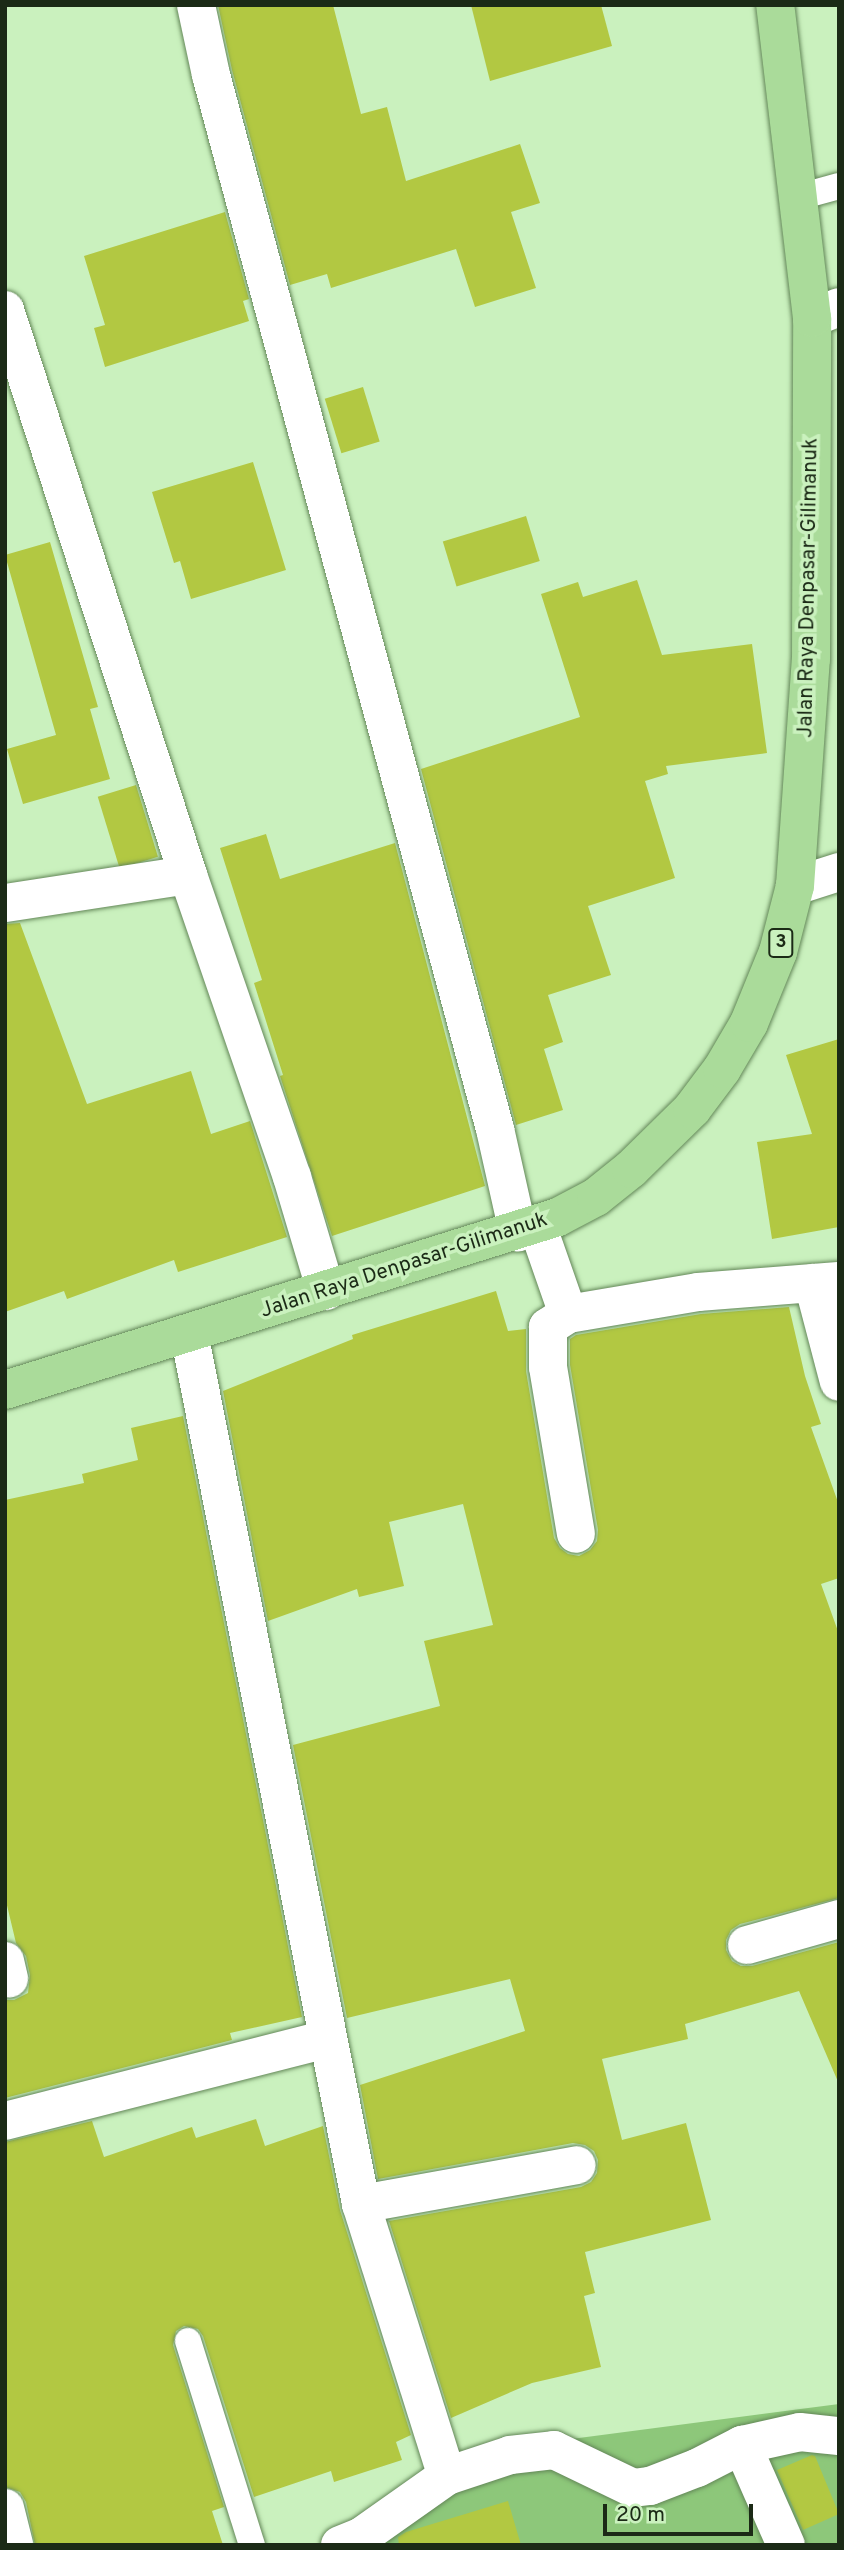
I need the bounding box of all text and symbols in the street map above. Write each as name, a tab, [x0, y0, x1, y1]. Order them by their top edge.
street label: Jalan Raya Denpasar-Gilimanuk	[794, 438, 824, 738]
road number: 3	[767, 928, 795, 959]
street label: Jalan Raya Denpasar-Gilimanuk	[257, 1208, 551, 1324]
scale bar	[606, 2490, 756, 2534]
text: 20 m	[616, 2502, 665, 2529]

